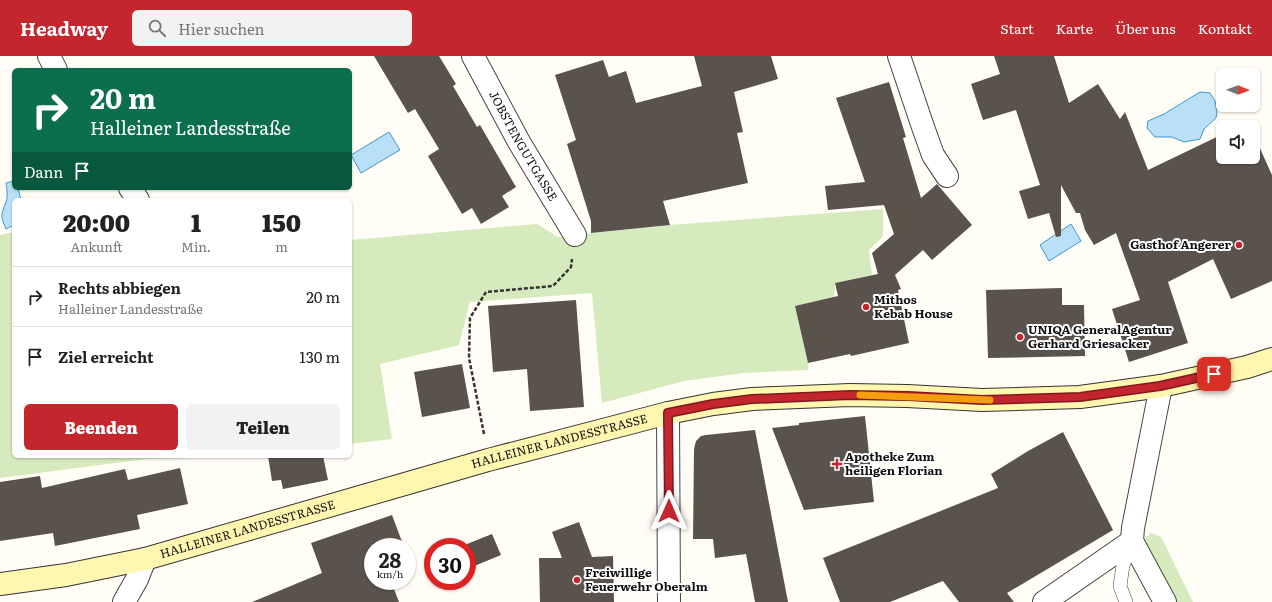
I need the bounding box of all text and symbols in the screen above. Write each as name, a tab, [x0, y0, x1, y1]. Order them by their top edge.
search box	[132, 10, 412, 46]
text: Headway	[20, 14, 108, 42]
icon: search	[146, 17, 168, 39]
text: Hier suchen	[178, 17, 265, 40]
text: Start	[1000, 18, 1034, 38]
text: Karte	[1056, 18, 1093, 38]
text: Über uns	[1115, 18, 1176, 38]
text: Kontakt	[1198, 18, 1252, 38]
north arrow	[1216, 68, 1260, 112]
map controls	[1216, 68, 1260, 164]
text: 20 m	[90, 76, 156, 118]
icon: right	[24, 84, 76, 136]
street label: JOBSTENGUTGASSE	[485, 87, 563, 204]
text: Halleiner Landesstraße	[90, 114, 291, 141]
button: sound	[1216, 120, 1260, 164]
text: Dann	[24, 160, 63, 183]
icon: arrive	[71, 160, 93, 182]
text: 20:00	[63, 204, 130, 239]
text: 1	[191, 204, 201, 239]
text: 150	[262, 204, 301, 239]
place label: Gasthof Angerer	[1130, 235, 1231, 253]
text: Ankunft	[70, 237, 123, 256]
text: Min.	[181, 237, 211, 256]
text: m	[275, 237, 288, 256]
marker: Gasthof Angerer	[1234, 240, 1244, 250]
text: Rechts abbiegen	[58, 276, 181, 299]
text: 20 m	[306, 285, 340, 308]
icon: right	[24, 286, 46, 308]
place label: Mithos Kebab House	[874, 290, 953, 322]
text: Halleiner Landesstraße	[58, 299, 203, 318]
marker: Mithos Kebab House	[861, 302, 871, 312]
place label: UNIQA GeneralAgentur Gerhard Griesacker	[1028, 320, 1172, 352]
marker: UNIQA GeneralAgentur Gerhard Griesacker	[1015, 332, 1025, 342]
text: Ziel erreicht	[58, 345, 153, 368]
text: 130 m	[300, 345, 340, 368]
icon: arrive	[24, 346, 46, 368]
pin	[1197, 357, 1231, 391]
icon: arrive	[1203, 363, 1225, 385]
button: Beenden	[24, 404, 178, 450]
button: Teilen	[186, 404, 340, 450]
street label: HALLEINER LANDESSTRASSE	[469, 409, 650, 472]
place label: Apotheke Zum heiligen Florian	[845, 447, 943, 479]
marker: Apotheke Zum heiligen Florian	[832, 459, 842, 469]
position arrow	[648, 490, 690, 532]
street label: HALLEINER LANDESSTRASSE	[158, 495, 337, 562]
speed limit sign: 30	[424, 538, 476, 590]
text: 28	[379, 544, 401, 574]
place label: Freiwillige Feuerwehr Oberalm	[585, 563, 708, 595]
text: km/h	[377, 566, 403, 581]
marker: Freiwillige Feuerwehr Oberalm	[572, 575, 582, 585]

